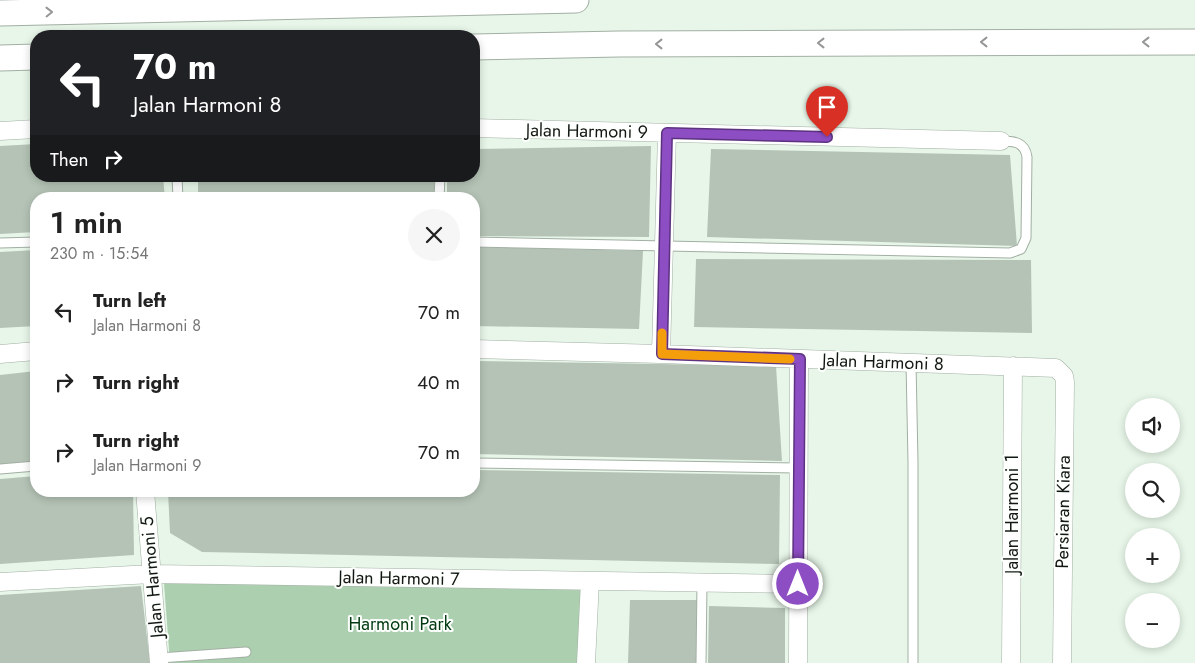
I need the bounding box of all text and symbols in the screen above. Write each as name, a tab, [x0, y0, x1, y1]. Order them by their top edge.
one-way arrow	[45, 7, 53, 17]
one-way arrow	[980, 37, 988, 47]
one-way arrow	[1142, 37, 1150, 47]
one-way arrow	[655, 38, 663, 49]
one-way arrow	[817, 38, 825, 48]
text: 70 m	[133, 42, 216, 92]
icon: left	[50, 50, 115, 115]
pin	[806, 86, 848, 137]
text: Jalan Harmoni 8	[133, 88, 282, 120]
icon: arrive	[813, 93, 841, 121]
street label: Jalan Harmoni 9	[524, 117, 648, 145]
icon: right	[99, 145, 127, 173]
text: Then	[50, 146, 89, 173]
text: 1 min	[50, 201, 123, 244]
button: close	[408, 209, 460, 261]
text: 230 m · 15:54	[50, 242, 149, 265]
text: Turn left	[93, 287, 166, 314]
icon: left	[50, 298, 78, 326]
text: 70 m	[418, 299, 460, 326]
text: Jalan Harmoni 8	[93, 314, 201, 337]
street label: Jalan Harmoni 8	[820, 347, 944, 377]
icon: right	[50, 368, 78, 396]
text: Turn right	[93, 369, 179, 396]
text: 40 m	[417, 369, 460, 396]
map controls	[1125, 398, 1180, 648]
button: sound	[1125, 398, 1180, 453]
text: Turn right	[93, 427, 179, 454]
icon: right	[50, 438, 78, 466]
text: 70 m	[418, 439, 460, 466]
text: Jalan Harmoni 9	[93, 454, 202, 477]
street label: Jalan Harmoni 1	[999, 454, 1025, 576]
street label: Persiaran Kiara	[1049, 455, 1077, 569]
button: search	[1125, 463, 1180, 518]
street label: Jalan Harmoni 5	[134, 515, 170, 641]
button: +	[1125, 528, 1180, 583]
position arrow	[771, 557, 823, 609]
street label: Jalan Harmoni 7	[336, 564, 460, 592]
button: −	[1125, 593, 1180, 648]
park label: Harmoni Park	[348, 611, 452, 637]

